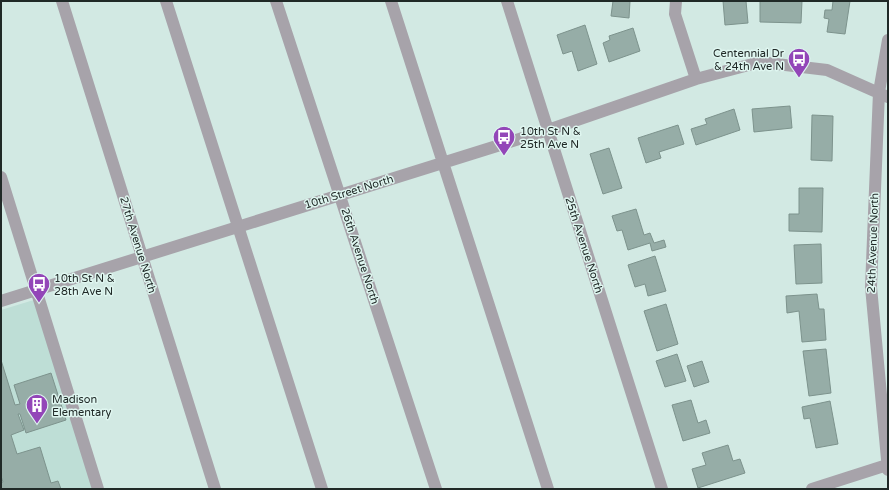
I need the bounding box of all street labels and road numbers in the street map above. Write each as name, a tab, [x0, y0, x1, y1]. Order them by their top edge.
street label: 10th Street North	[303, 172, 395, 212]
street label: 24th Avenue North	[865, 193, 881, 293]
street label: 27th Avenue North	[117, 195, 159, 295]
street label: 25th Avenue North	[562, 195, 606, 295]
street label: 26th Avenue North	[338, 206, 382, 306]

